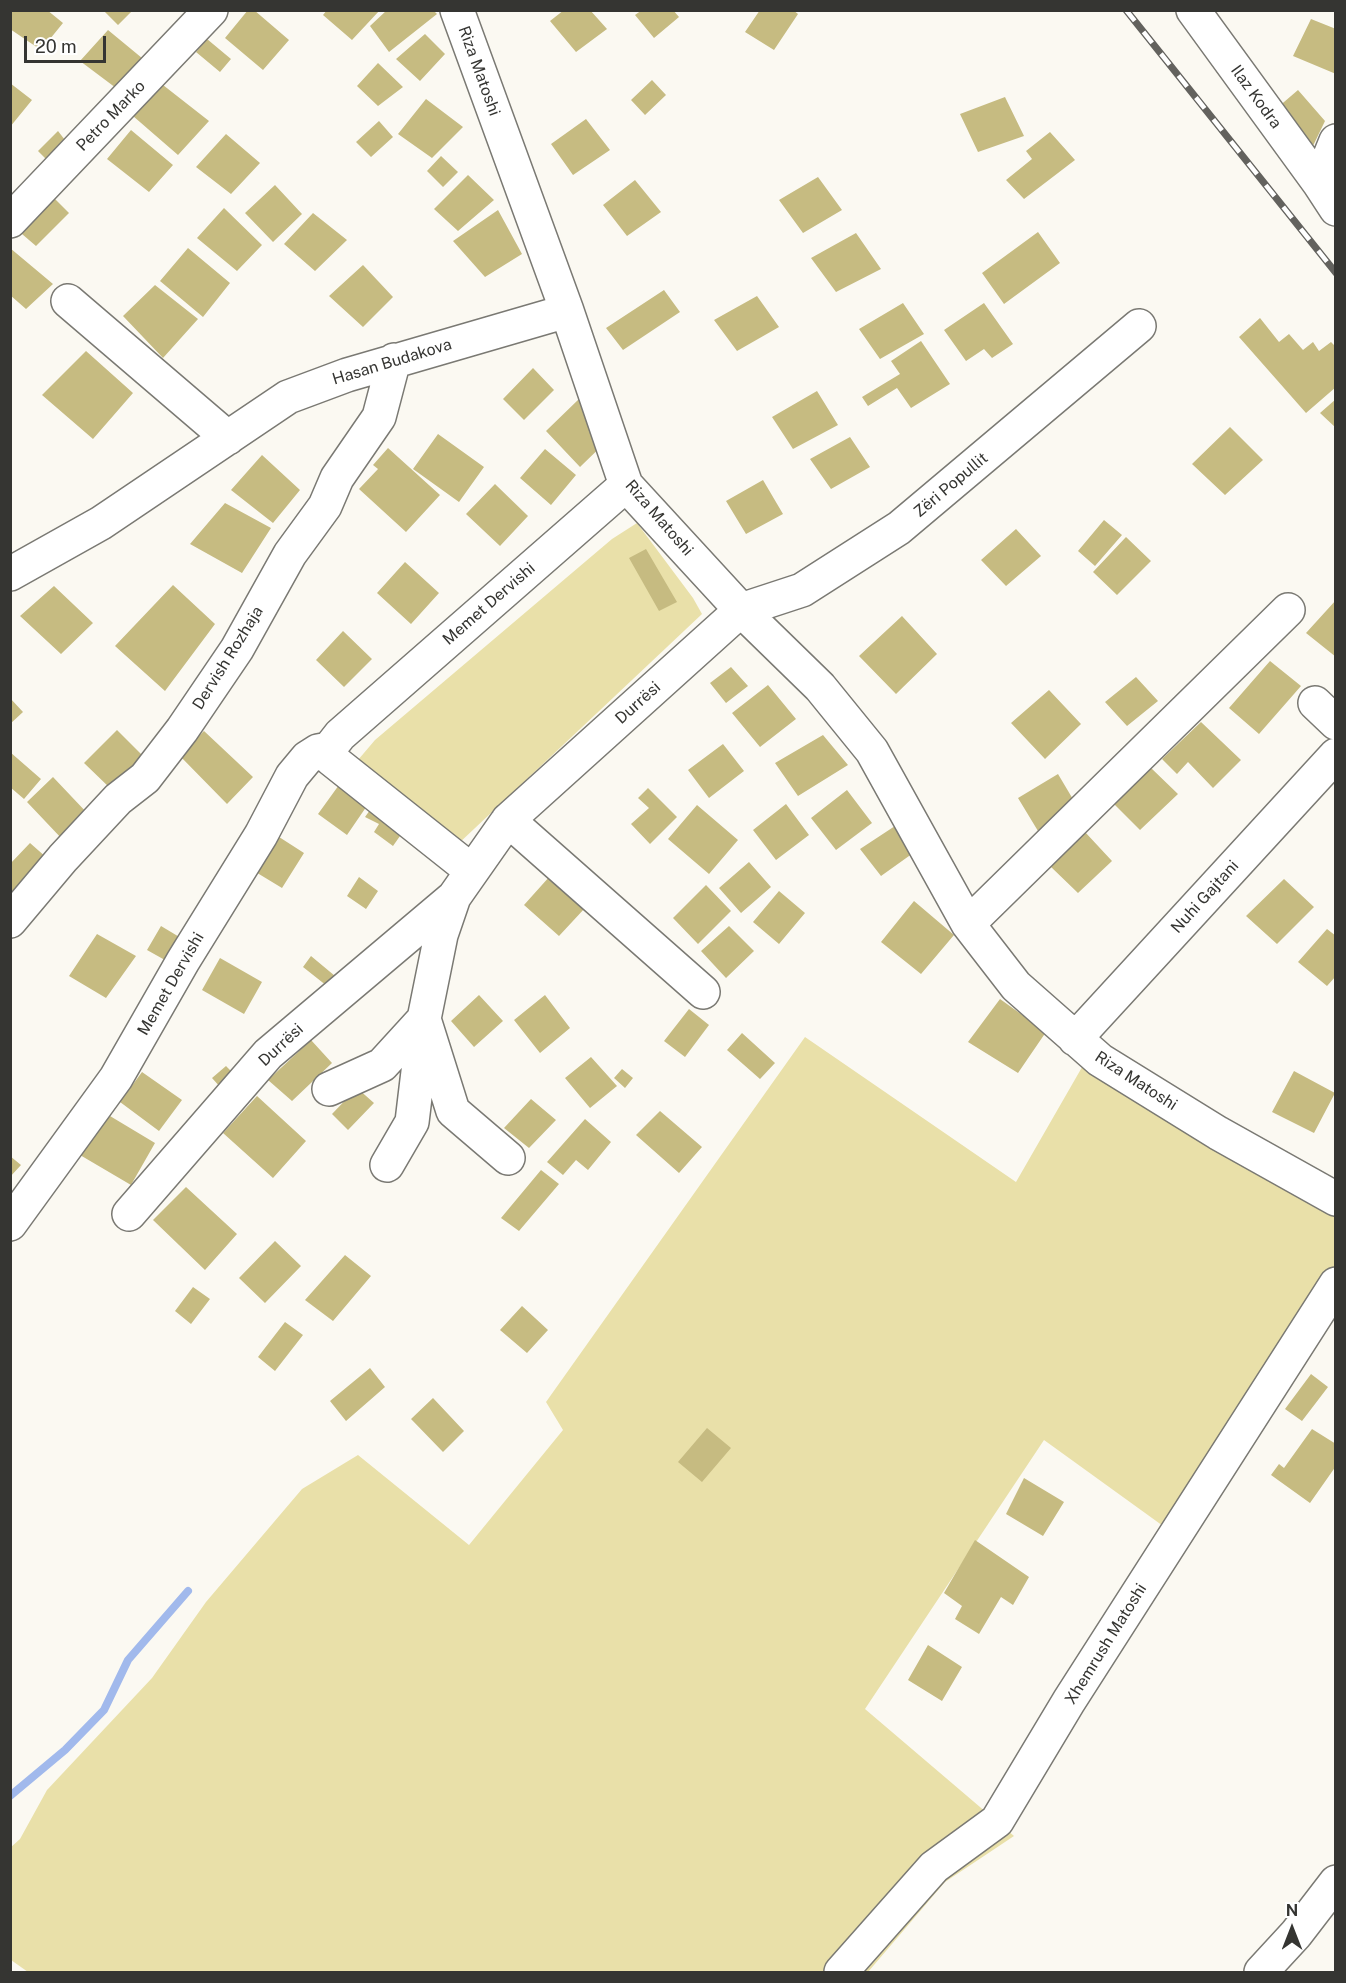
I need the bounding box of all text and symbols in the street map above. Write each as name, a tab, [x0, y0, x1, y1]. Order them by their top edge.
scale bar	[27, 24, 110, 62]
street label: Riza Matoshi	[454, 24, 504, 118]
text: 20 m	[35, 36, 77, 57]
street label: Ilaz Kodra	[1227, 62, 1285, 132]
street label: Petro Marko	[73, 77, 149, 155]
street label: Hasan Budakova	[330, 335, 454, 389]
street label: Zëri Popullit	[910, 449, 992, 521]
street label: Riza Matoshi	[621, 476, 697, 560]
street label: Memet Dervishi	[439, 559, 539, 649]
street label: Dervish Rozhaja	[189, 603, 267, 713]
street label: Durrësi	[612, 678, 664, 728]
street label: Nuhi Gajtani	[1167, 857, 1243, 937]
street label: Memet Dervishi	[134, 929, 208, 1039]
street label: Durrësi	[255, 1020, 307, 1070]
street label: Riza Matoshi	[1091, 1047, 1181, 1115]
street label: Xhemrush Matoshi	[1061, 1580, 1151, 1708]
north arrow	[1262, 1899, 1322, 1959]
text: N	[1286, 1901, 1298, 1920]

